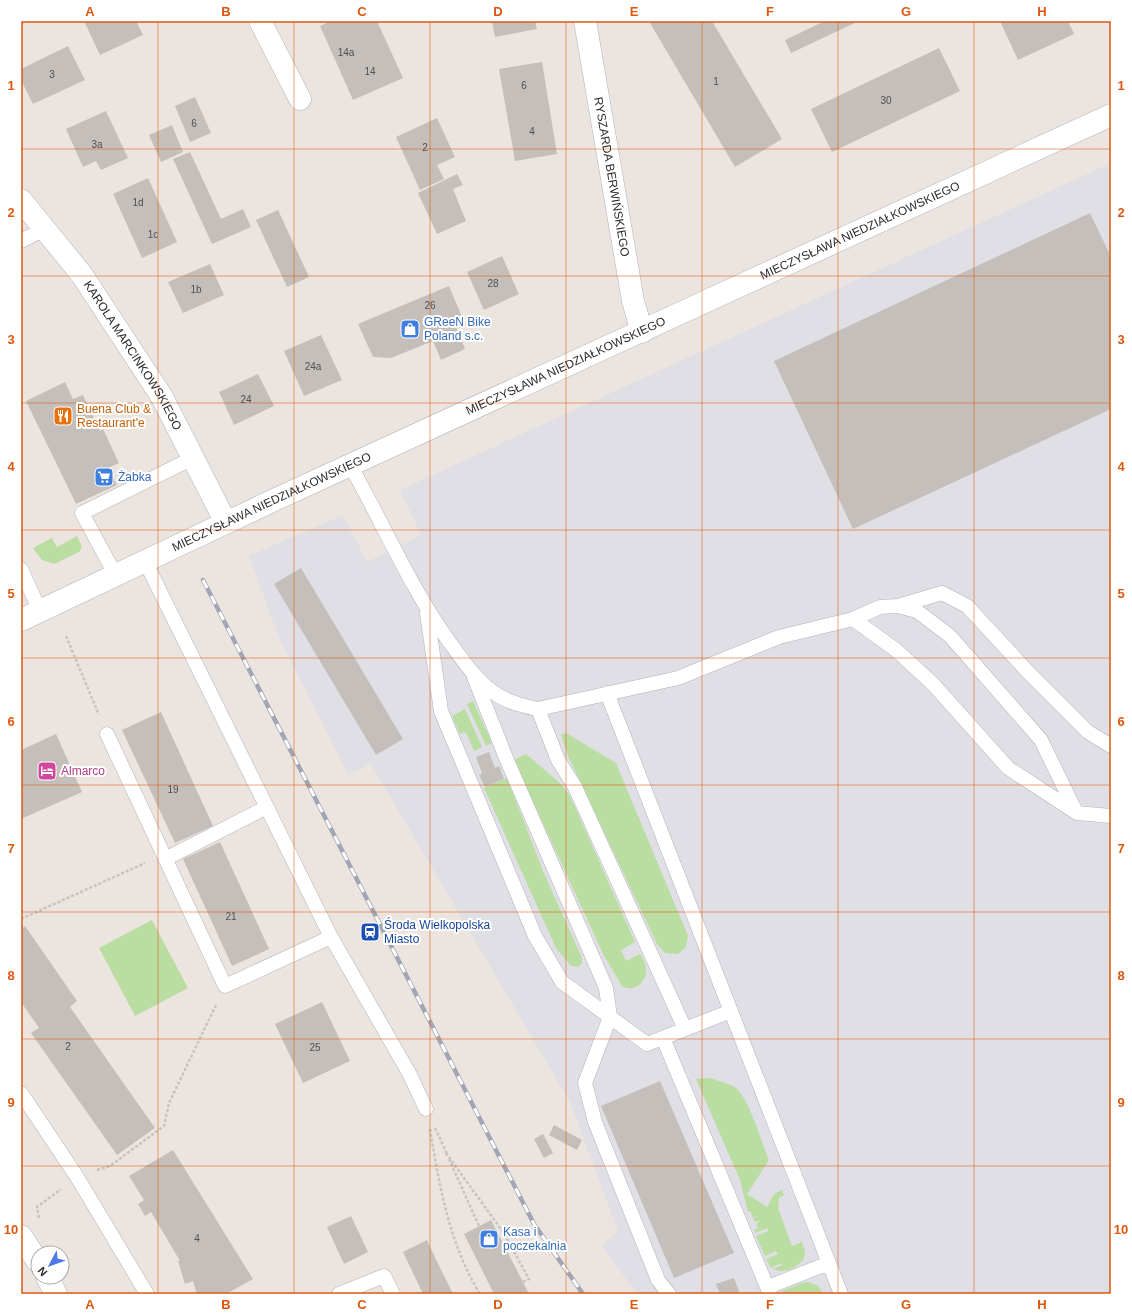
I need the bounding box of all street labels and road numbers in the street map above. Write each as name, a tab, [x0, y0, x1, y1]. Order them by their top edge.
street label: RYSZARDA BERWIŃSKIEGO	[591, 96, 632, 258]
street label: MIECZYSŁAWA NIEDZIAŁKOWSKIEGO	[758, 179, 962, 282]
street label: KAROLA MARCINKOWSKIEGO	[81, 278, 185, 432]
street label: MIECZYSŁAWA NIEDZIAŁKOWSKIEGO	[464, 314, 668, 418]
street label: MIECZYSŁAWA NIEDZIAŁKOWSKIEGO	[170, 449, 373, 554]

